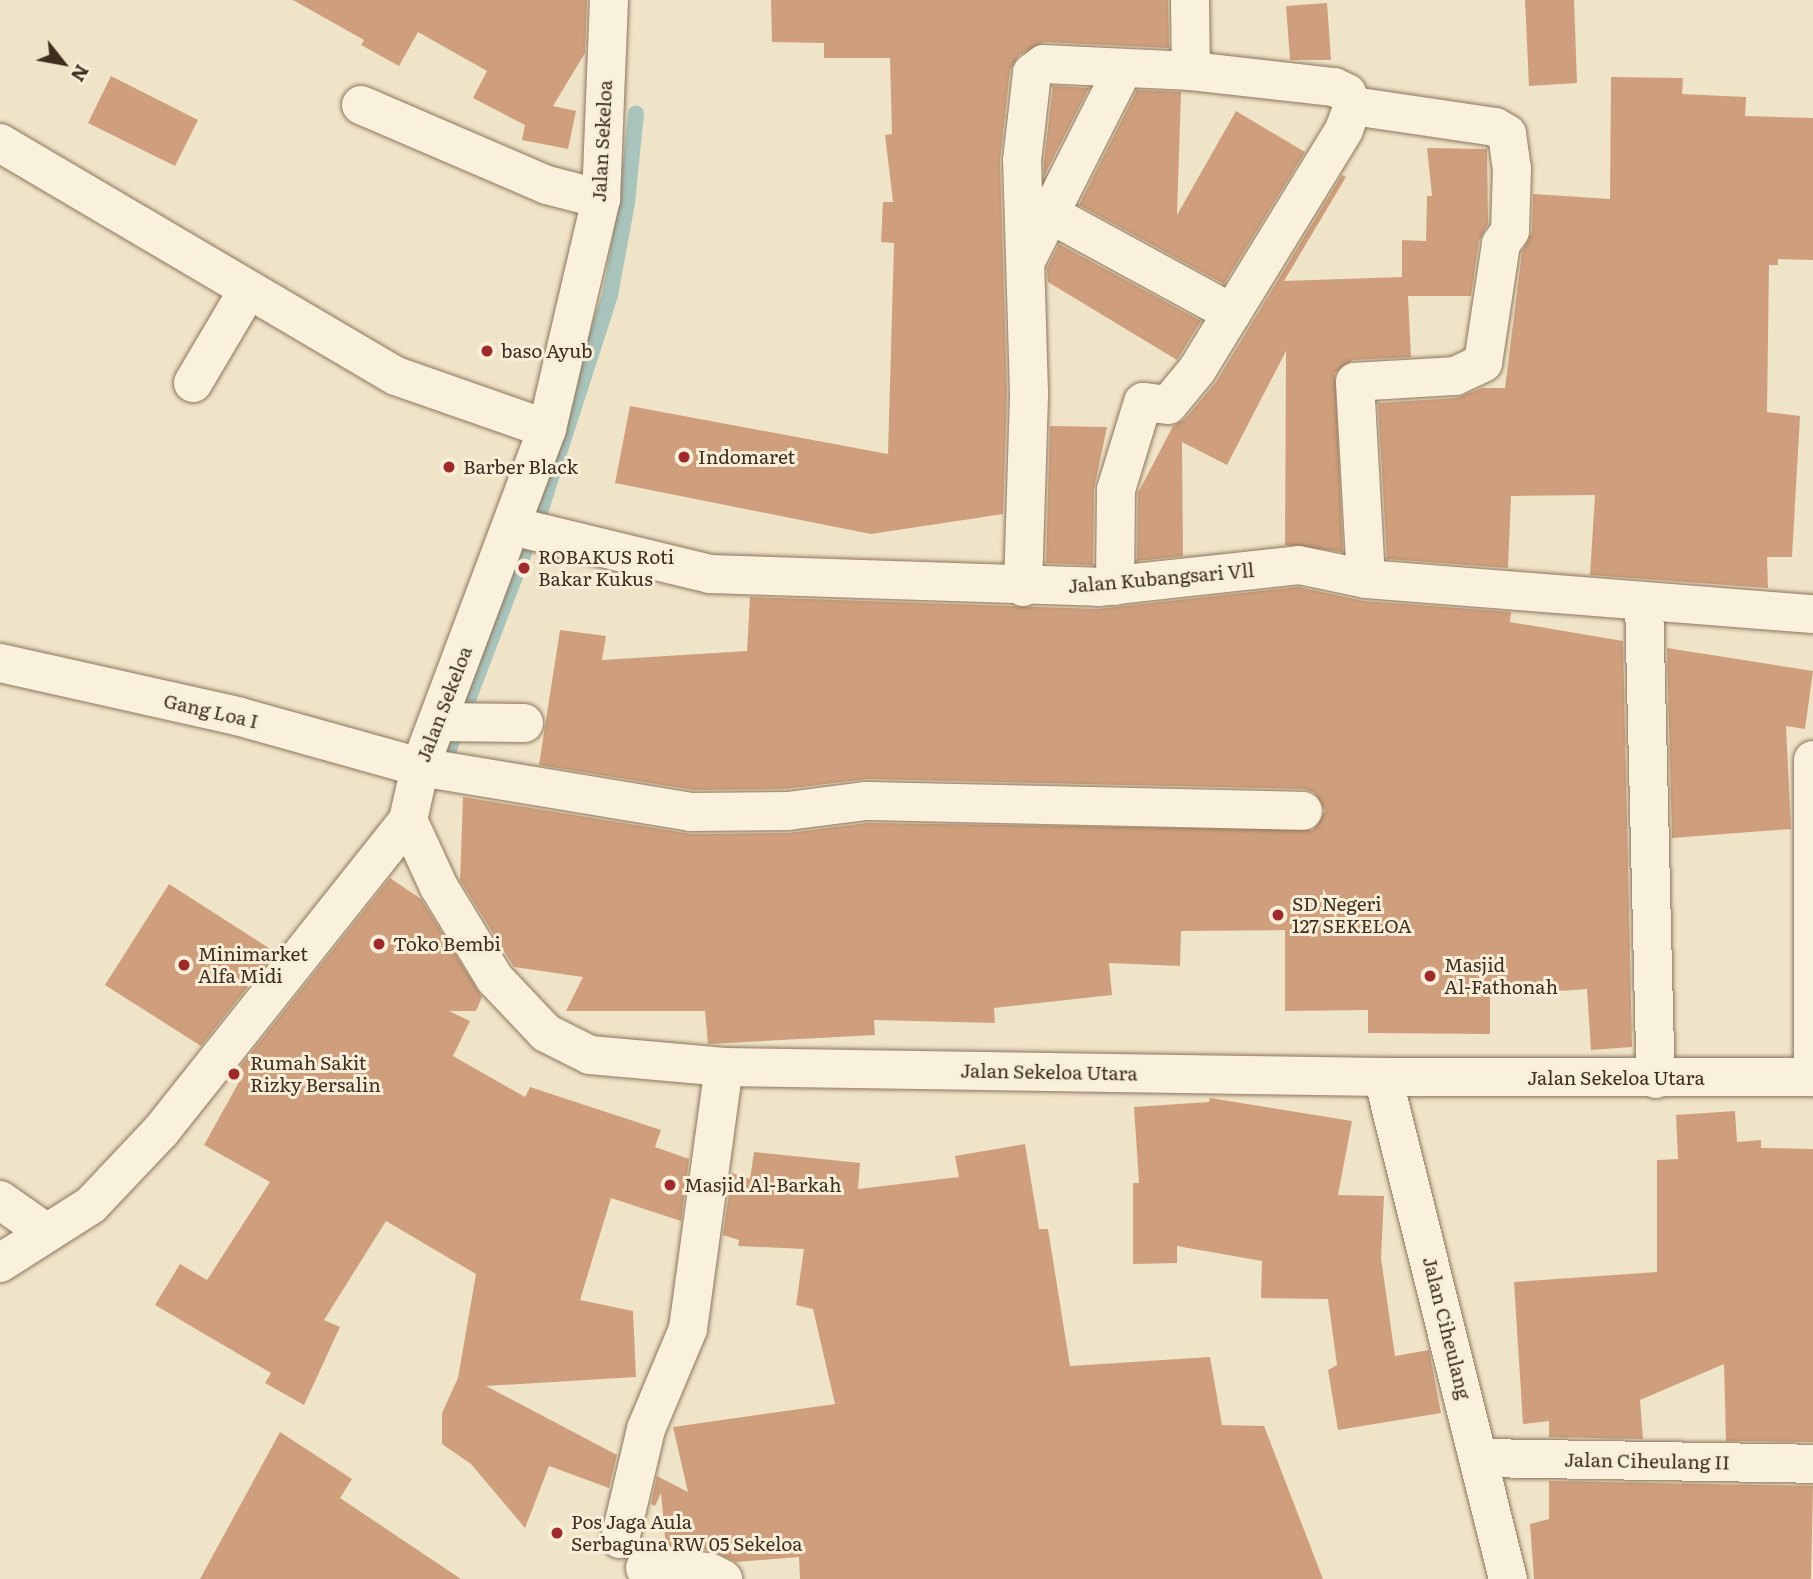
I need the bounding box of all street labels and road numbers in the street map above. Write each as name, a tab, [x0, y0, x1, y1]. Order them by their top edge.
street label: Jalan Sekeloa	[587, 79, 617, 203]
street label: Jalan Kubangsari Vll	[1067, 558, 1255, 598]
street label: Jalan Sekeloa	[411, 643, 477, 765]
street label: Gang Loa I	[161, 689, 261, 733]
street label: Jalan Sekeloa Utara	[960, 1059, 1138, 1085]
street label: Jalan Sekeloa Utara	[1527, 1067, 1705, 1089]
street label: Jalan Ciheulang	[1418, 1254, 1476, 1402]
street label: Jalan Ciheulang II	[1564, 1448, 1730, 1474]

